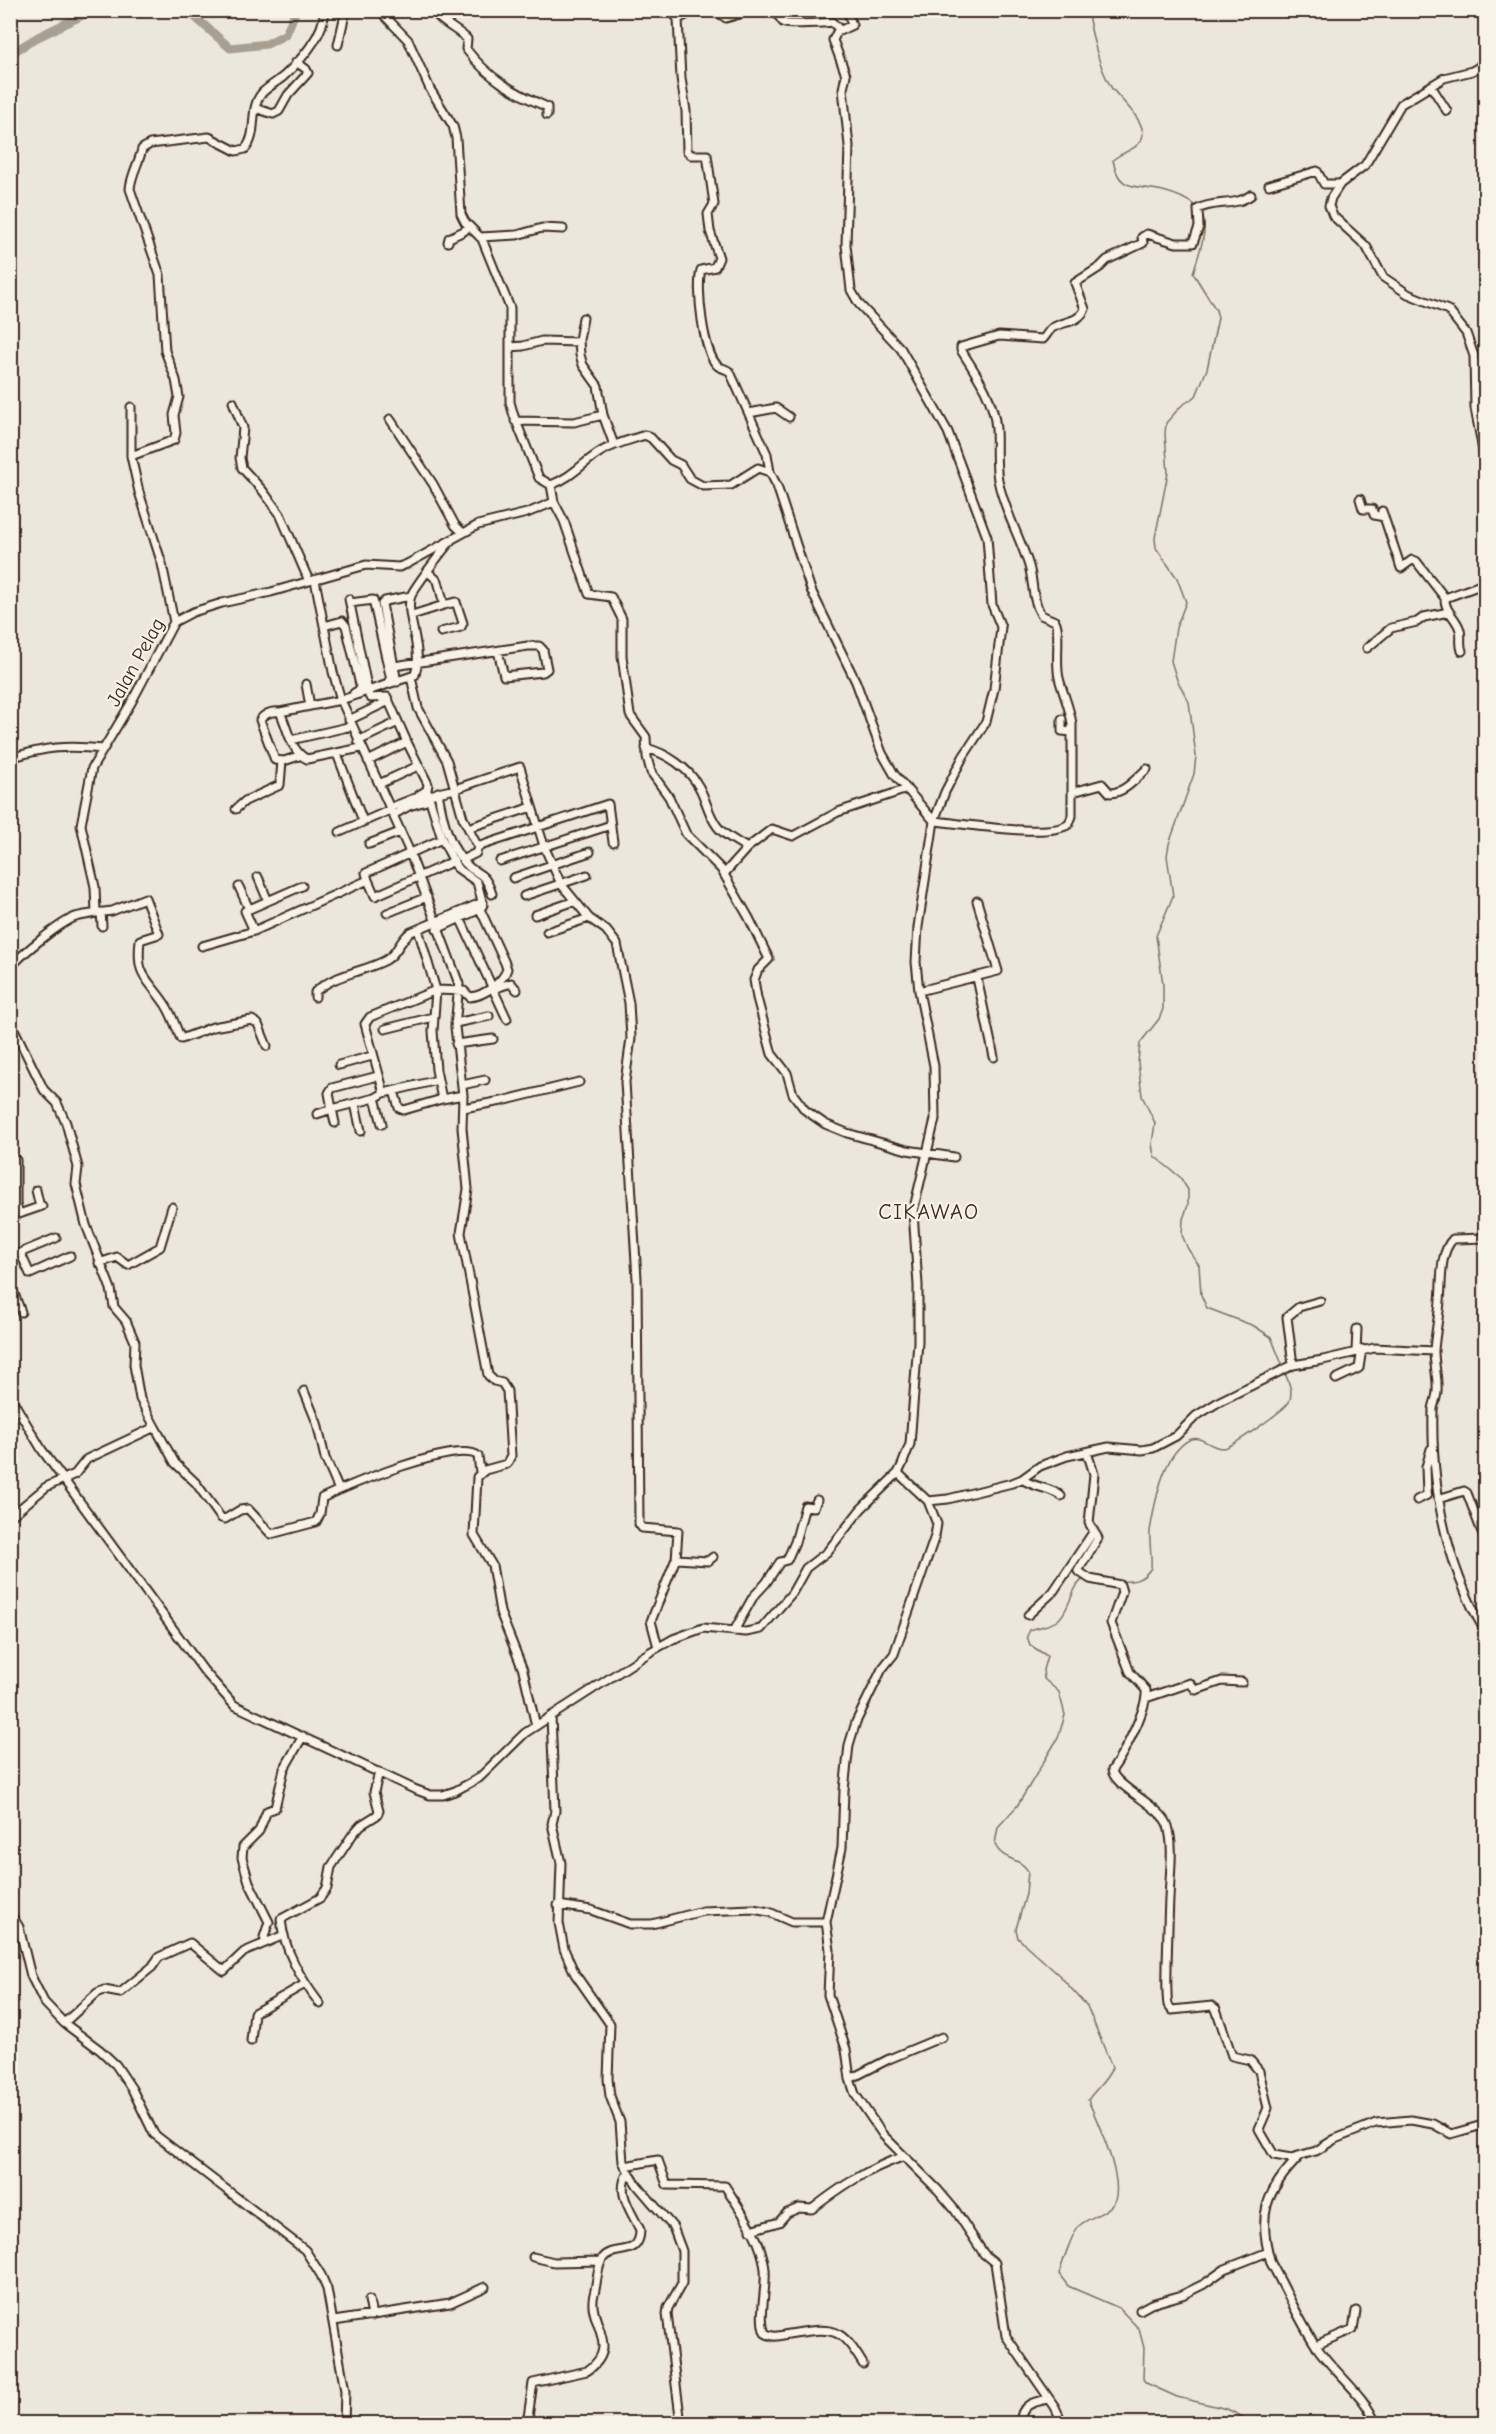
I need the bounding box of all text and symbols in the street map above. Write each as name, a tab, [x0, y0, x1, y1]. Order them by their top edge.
street label: Jalan Pelag	[102, 614, 169, 710]
district label: CIKAWAO	[878, 1199, 980, 1225]

